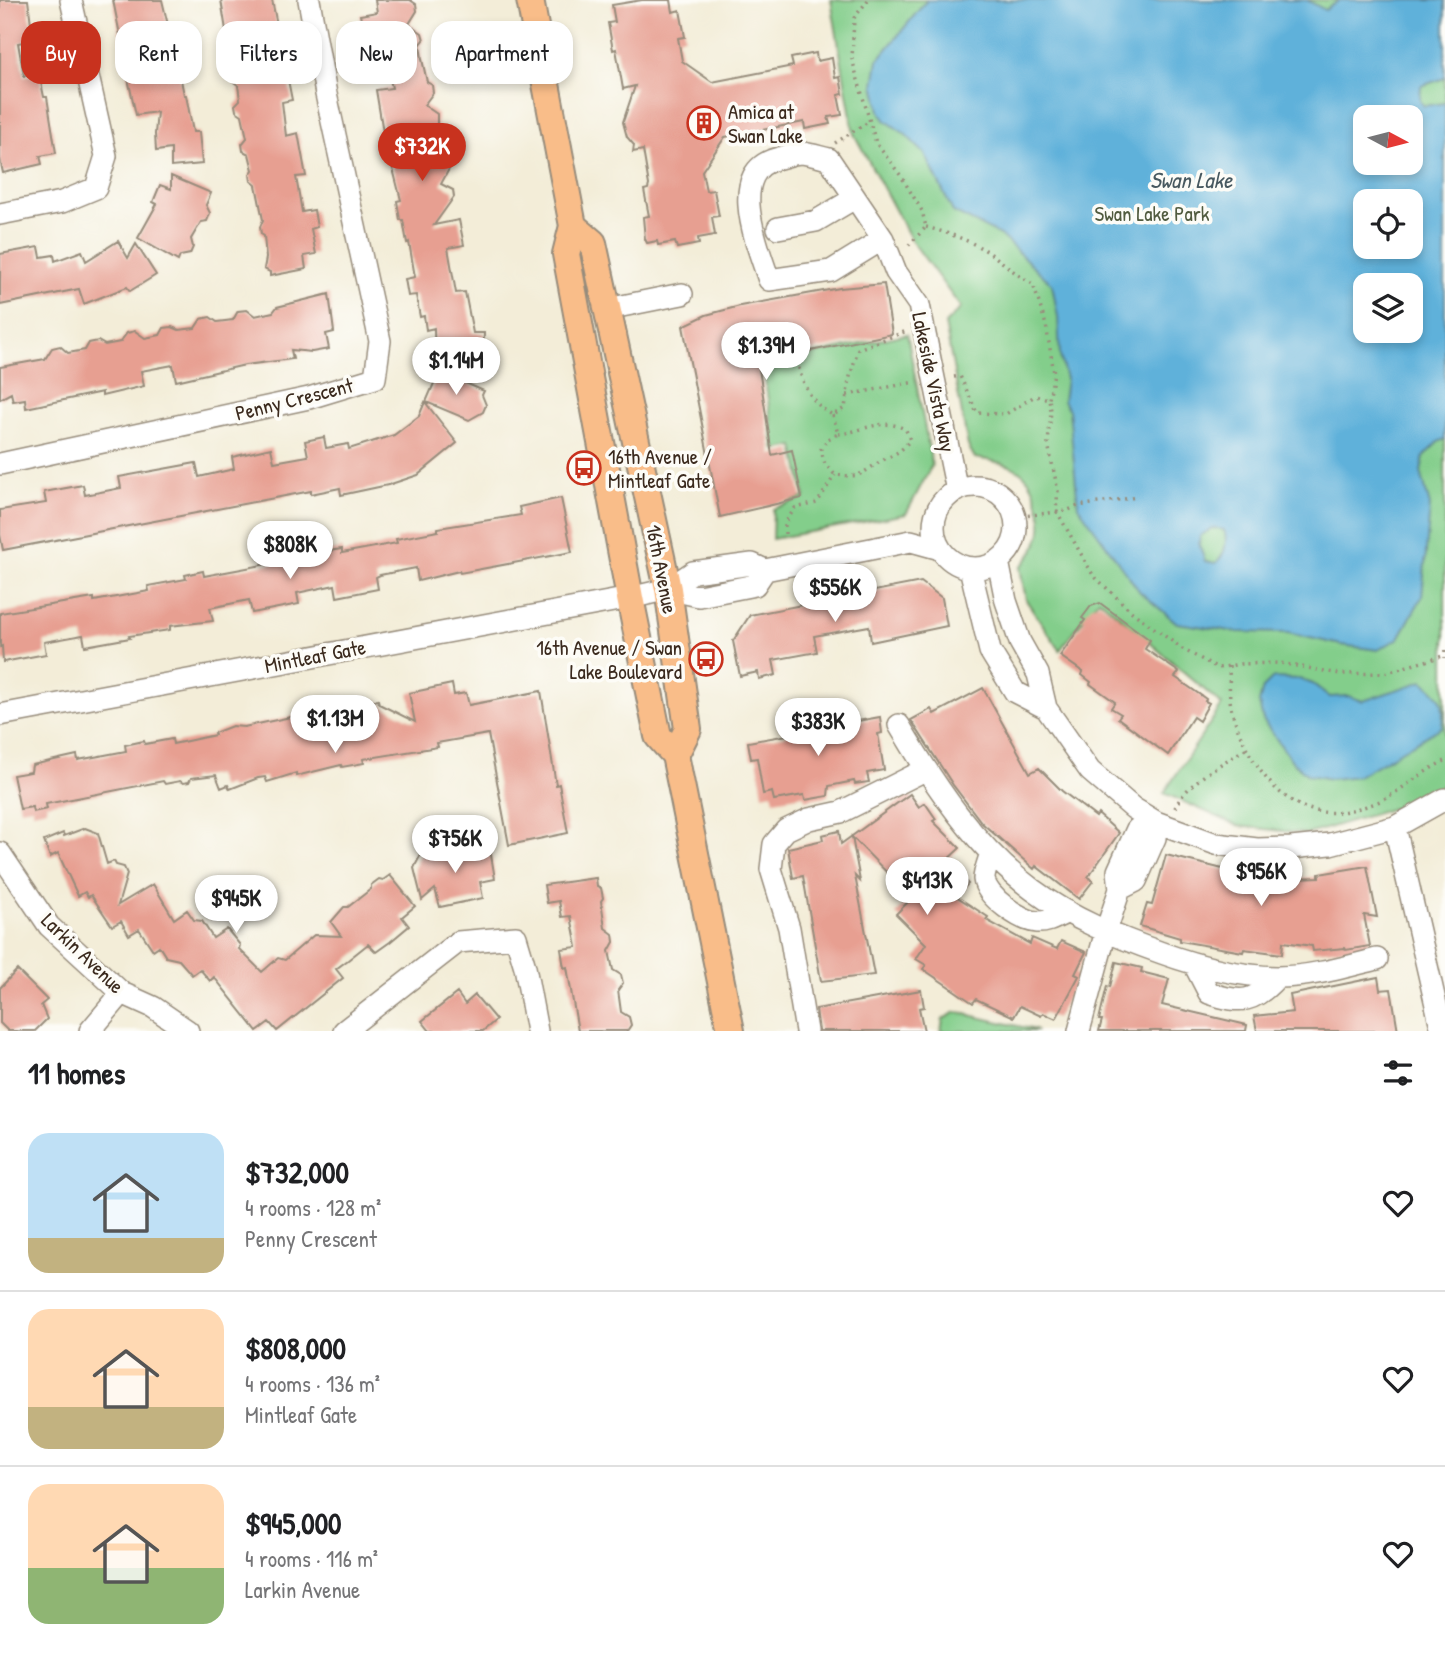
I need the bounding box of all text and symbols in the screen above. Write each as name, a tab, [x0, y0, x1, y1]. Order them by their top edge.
chip: Buy	[21, 21, 101, 84]
chip: Rent	[115, 21, 202, 84]
chip: Filters	[216, 21, 322, 84]
chip: New	[336, 21, 417, 84]
chip: Apartment	[431, 21, 573, 84]
place label: Amica at Swan Lake	[728, 97, 803, 150]
building icon: Amica at Swan Lake	[685, 104, 723, 142]
north arrow	[1353, 105, 1423, 175]
map controls	[1353, 105, 1423, 343]
pin: $732K	[373, 124, 471, 183]
text: $732K	[394, 130, 450, 161]
water label: Swan Lake	[1150, 164, 1233, 195]
button: locate	[1353, 189, 1423, 259]
park label: Swan Lake Park	[1095, 199, 1210, 228]
button: layers	[1353, 273, 1423, 343]
street label: Lakeside Vista Way	[905, 309, 963, 455]
pin: $1.39M	[709, 322, 823, 382]
text: $1.39M	[737, 329, 795, 360]
pin: $1.14M	[399, 338, 513, 397]
text: $1.14M	[428, 344, 484, 375]
street label: Penny Crescent	[232, 370, 357, 428]
place label: 16th Avenue / Mintleaf Gate	[608, 442, 712, 495]
bus stop icon: 16th Avenue / Mintleaf Gate	[565, 449, 603, 487]
pin: $808K	[241, 522, 339, 581]
street label: 16th Avenue	[639, 522, 685, 616]
text: $808K	[263, 528, 317, 559]
pin: $556K	[786, 564, 884, 624]
text: $556K	[809, 571, 861, 602]
street label: Mintleaf Gate	[262, 632, 368, 680]
place label: 16th Avenue / Swan Lake Boulevard	[536, 633, 682, 686]
bus stop icon: 16th Avenue / Swan Lake Boulevard	[687, 640, 725, 678]
pin: $1.13M	[278, 696, 392, 755]
pin: $383K	[769, 698, 867, 758]
text: $1.13M	[306, 702, 364, 733]
text: $383K	[791, 705, 845, 736]
pin: $756K	[406, 816, 504, 875]
text: $756K	[428, 822, 482, 853]
pin: $956K	[1212, 848, 1310, 908]
text: $956K	[1235, 855, 1287, 886]
pin: $413K	[878, 858, 976, 917]
text: $413K	[902, 864, 952, 895]
pin: $945K	[187, 876, 285, 935]
text: $945K	[211, 882, 261, 913]
street label: Larkin Avenue	[35, 906, 131, 1000]
text: 11 homes	[28, 1053, 125, 1093]
icon: filters	[1379, 1054, 1417, 1092]
text: $732,000	[245, 1152, 349, 1192]
icon: home	[84, 1161, 168, 1245]
icon: heart	[1379, 1184, 1417, 1222]
text: 4 rooms · 128 m²	[245, 1192, 381, 1223]
text: Penny Crescent	[245, 1223, 377, 1254]
text: $808,000	[245, 1328, 346, 1368]
icon: home	[84, 1337, 168, 1421]
icon: heart	[1379, 1360, 1417, 1398]
text: 4 rooms · 136 m²	[245, 1368, 380, 1399]
text: Mintleaf Gate	[245, 1399, 357, 1430]
text: $945,000	[245, 1503, 342, 1543]
icon: home	[84, 1512, 168, 1596]
icon: heart	[1379, 1535, 1417, 1573]
text: 4 rooms · 116 m²	[245, 1543, 378, 1574]
text: Larkin Avenue	[245, 1574, 360, 1605]

